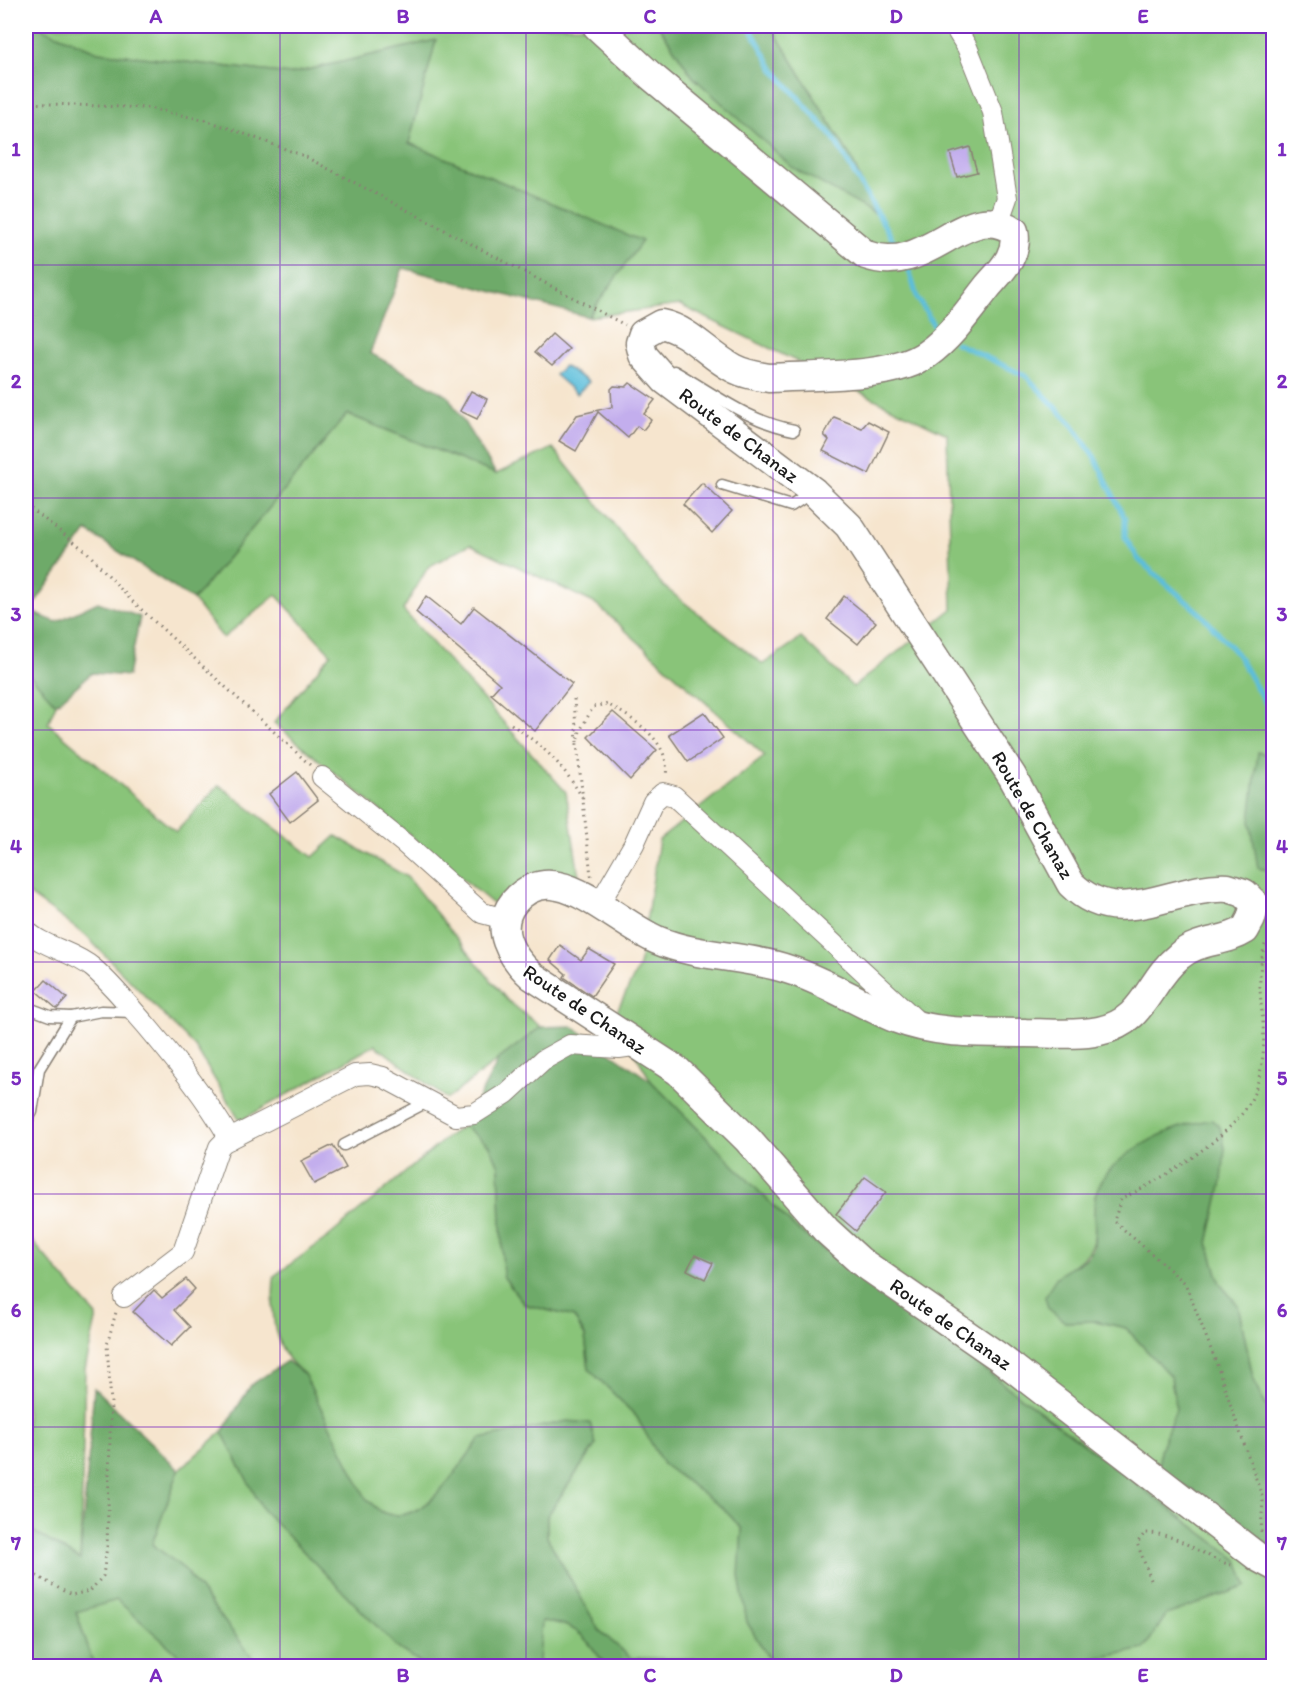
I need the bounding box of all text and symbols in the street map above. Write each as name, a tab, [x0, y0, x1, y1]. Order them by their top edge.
text: A	[149, 4, 163, 28]
text: B	[397, 4, 410, 28]
text: C	[644, 4, 657, 28]
text: D	[889, 4, 903, 28]
text: E	[1137, 4, 1149, 28]
text: 1	[11, 137, 21, 161]
text: 1	[1277, 137, 1287, 161]
text: 2	[11, 369, 22, 393]
text: 2	[1277, 369, 1288, 393]
street label: Route de Chanaz	[674, 382, 804, 488]
text: 3	[11, 602, 22, 626]
text: 3	[1277, 602, 1288, 626]
street label: Route de Chanaz	[987, 747, 1079, 883]
text: 4	[10, 834, 22, 858]
text: 4	[1276, 834, 1288, 858]
street label: Route de Chanaz	[519, 959, 651, 1059]
text: 5	[11, 1066, 22, 1090]
text: 5	[1277, 1066, 1288, 1090]
street label: Route de Chanaz	[885, 1273, 1017, 1375]
text: 6	[11, 1298, 22, 1322]
text: 6	[1277, 1298, 1288, 1322]
text: 7	[10, 1531, 21, 1555]
text: 7	[1276, 1531, 1287, 1555]
text: A	[149, 1663, 163, 1687]
text: B	[397, 1663, 410, 1687]
text: C	[644, 1663, 657, 1687]
text: D	[889, 1663, 903, 1687]
text: E	[1137, 1663, 1149, 1687]

